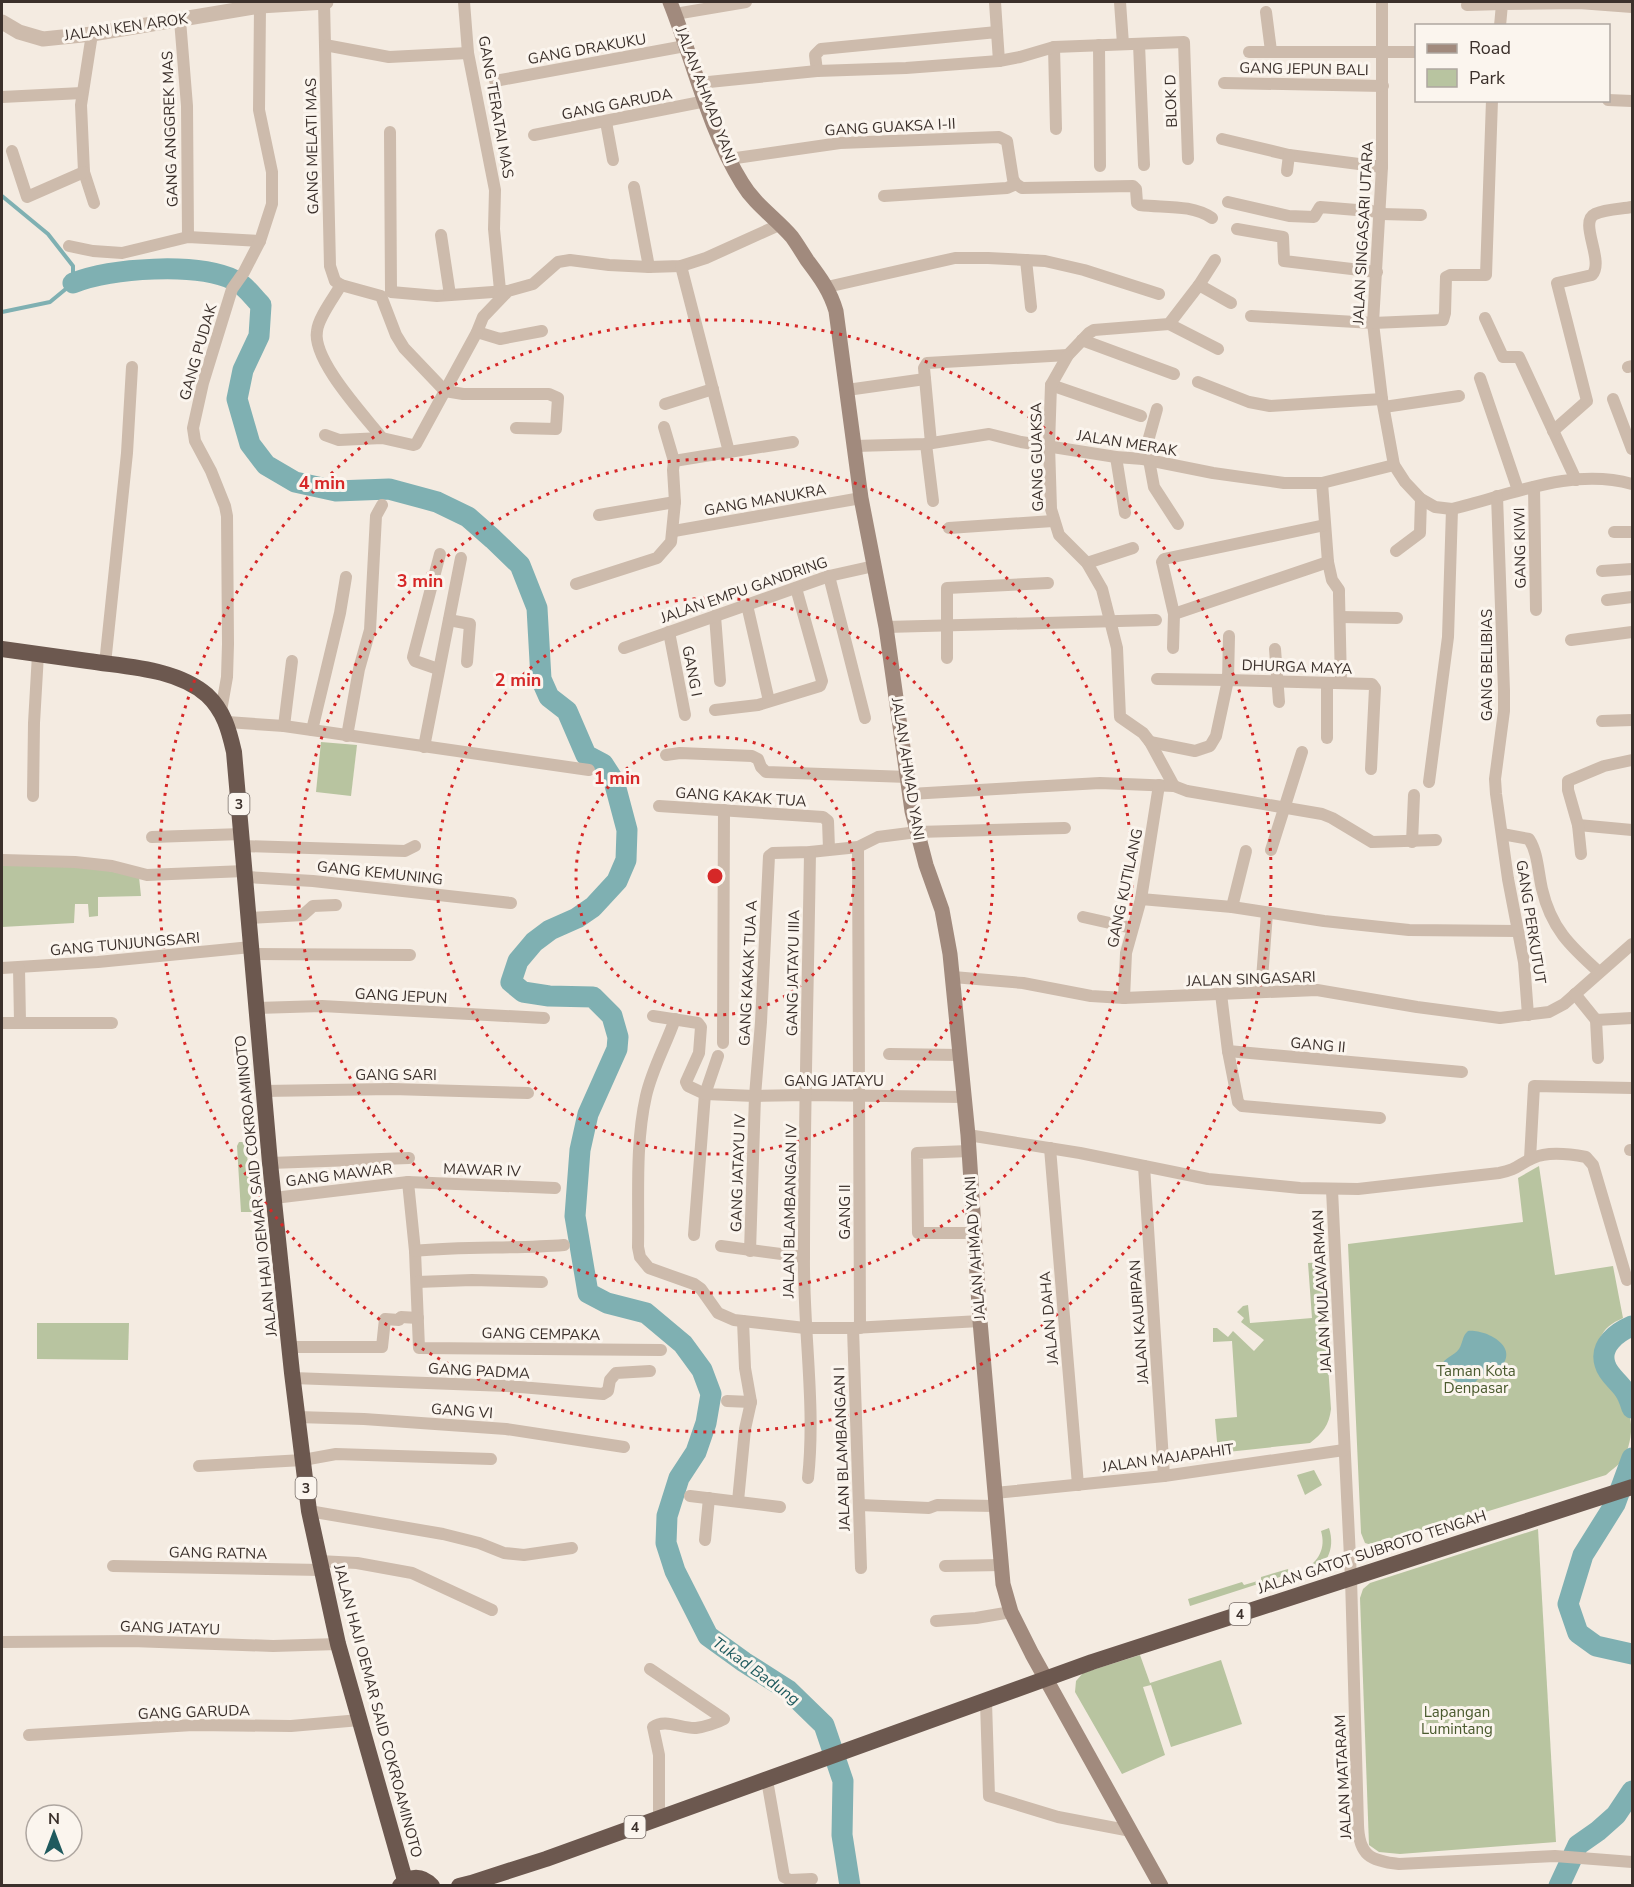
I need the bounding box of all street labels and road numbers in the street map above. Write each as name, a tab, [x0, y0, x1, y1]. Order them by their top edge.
street label: JALAN KEN AROK	[62, 8, 190, 46]
street label: JALAN AHMAD YANI	[670, 23, 741, 166]
street label: GANG DRAKUKU	[526, 29, 648, 69]
street label: GANG TERATAI MAS	[474, 34, 518, 180]
street label: GANG ANGGREK MAS	[157, 51, 183, 207]
street label: GANG JEPUN BALI	[1239, 58, 1369, 80]
street label: BLOK D	[1160, 74, 1182, 128]
street label: GANG MELATI MAS	[301, 78, 323, 214]
street label: GANG GARUDA	[560, 83, 674, 125]
street label: GANG GUAKSA I-II	[824, 114, 956, 140]
street label: JALAN SINGASARI UTARA	[1348, 141, 1378, 326]
street label: GANG PUDAK	[175, 301, 221, 403]
street label: GANG GUAKSA	[1026, 402, 1048, 512]
street label: JALAN MERAK	[1074, 425, 1179, 461]
street label: GANG MANUKRA	[702, 479, 828, 521]
street label: GANG KIWI	[1509, 507, 1531, 589]
street label: JALAN EMPU GANDRING	[657, 552, 830, 628]
street label: GANG BELIBIAS	[1477, 609, 1497, 721]
street label: GANG I	[677, 644, 707, 698]
street label: DHURGA MAYA	[1241, 655, 1353, 679]
street label: JALAN AHMAD YANI	[887, 695, 929, 842]
street label: GANG KAKAK TUA	[675, 782, 807, 812]
road number: 3	[228, 793, 250, 815]
street label: GANG KUTILANG	[1103, 827, 1147, 949]
street label: GANG KEMUNING	[316, 856, 444, 890]
street label: GANG PERKUTUT	[1511, 859, 1551, 985]
street label: GANG KAKAK TUA A	[734, 899, 762, 1047]
street label: GANG JATAYU IIIA	[782, 910, 804, 1036]
street label: GANG TUNJUNGSARI	[49, 927, 201, 961]
street label: JALAN SINGASARI	[1185, 967, 1316, 991]
street label: GANG JEPUN	[354, 984, 448, 1008]
street label: GANG II	[1290, 1033, 1346, 1057]
street label: JALAN HAJI OEMAR SAID COKROAMINOTO	[230, 1034, 282, 1339]
street label: GANG SARI	[355, 1065, 437, 1085]
street label: GANG JATAYU	[784, 1071, 884, 1091]
street label: GANG JATAYU IV	[726, 1113, 750, 1232]
street label: JALAN BLAMBANGAN IV	[778, 1123, 802, 1299]
street label: GANG MAWAR	[285, 1159, 393, 1191]
street label: MAWAR IV	[443, 1159, 522, 1181]
street label: JALAN AHMAD YANI	[960, 1175, 990, 1322]
street label: GANG II	[835, 1184, 855, 1240]
street label: JALAN MULAWARMAN	[1308, 1209, 1336, 1374]
street label: JALAN KAURIPAN	[1125, 1259, 1153, 1386]
street label: JALAN DAHA	[1035, 1270, 1063, 1367]
street label: GANG CEMPAKA	[482, 1323, 601, 1345]
street label: GANG PADMA	[428, 1358, 530, 1384]
street label: JALAN BLAMBANGAN I	[829, 1367, 855, 1532]
street label: GANG VI	[430, 1399, 494, 1423]
street label: JALAN MAJAPAHIT	[1100, 1439, 1235, 1477]
road number: 3	[296, 1477, 316, 1499]
street label: JALAN GATOT SUBROTO TENGAH	[1254, 1506, 1489, 1599]
street label: GANG RATNA	[169, 1542, 267, 1564]
street label: JALAN HAJI OEMAR SAID COKROAMINOTO	[329, 1561, 427, 1860]
road number: 4	[1230, 1603, 1250, 1625]
street label: GANG JATAYU	[120, 1616, 220, 1640]
street label: GANG GARUDA	[138, 1700, 251, 1724]
street label: JALAN MATARAM	[1330, 1714, 1356, 1841]
road number: 4	[624, 1816, 646, 1838]

